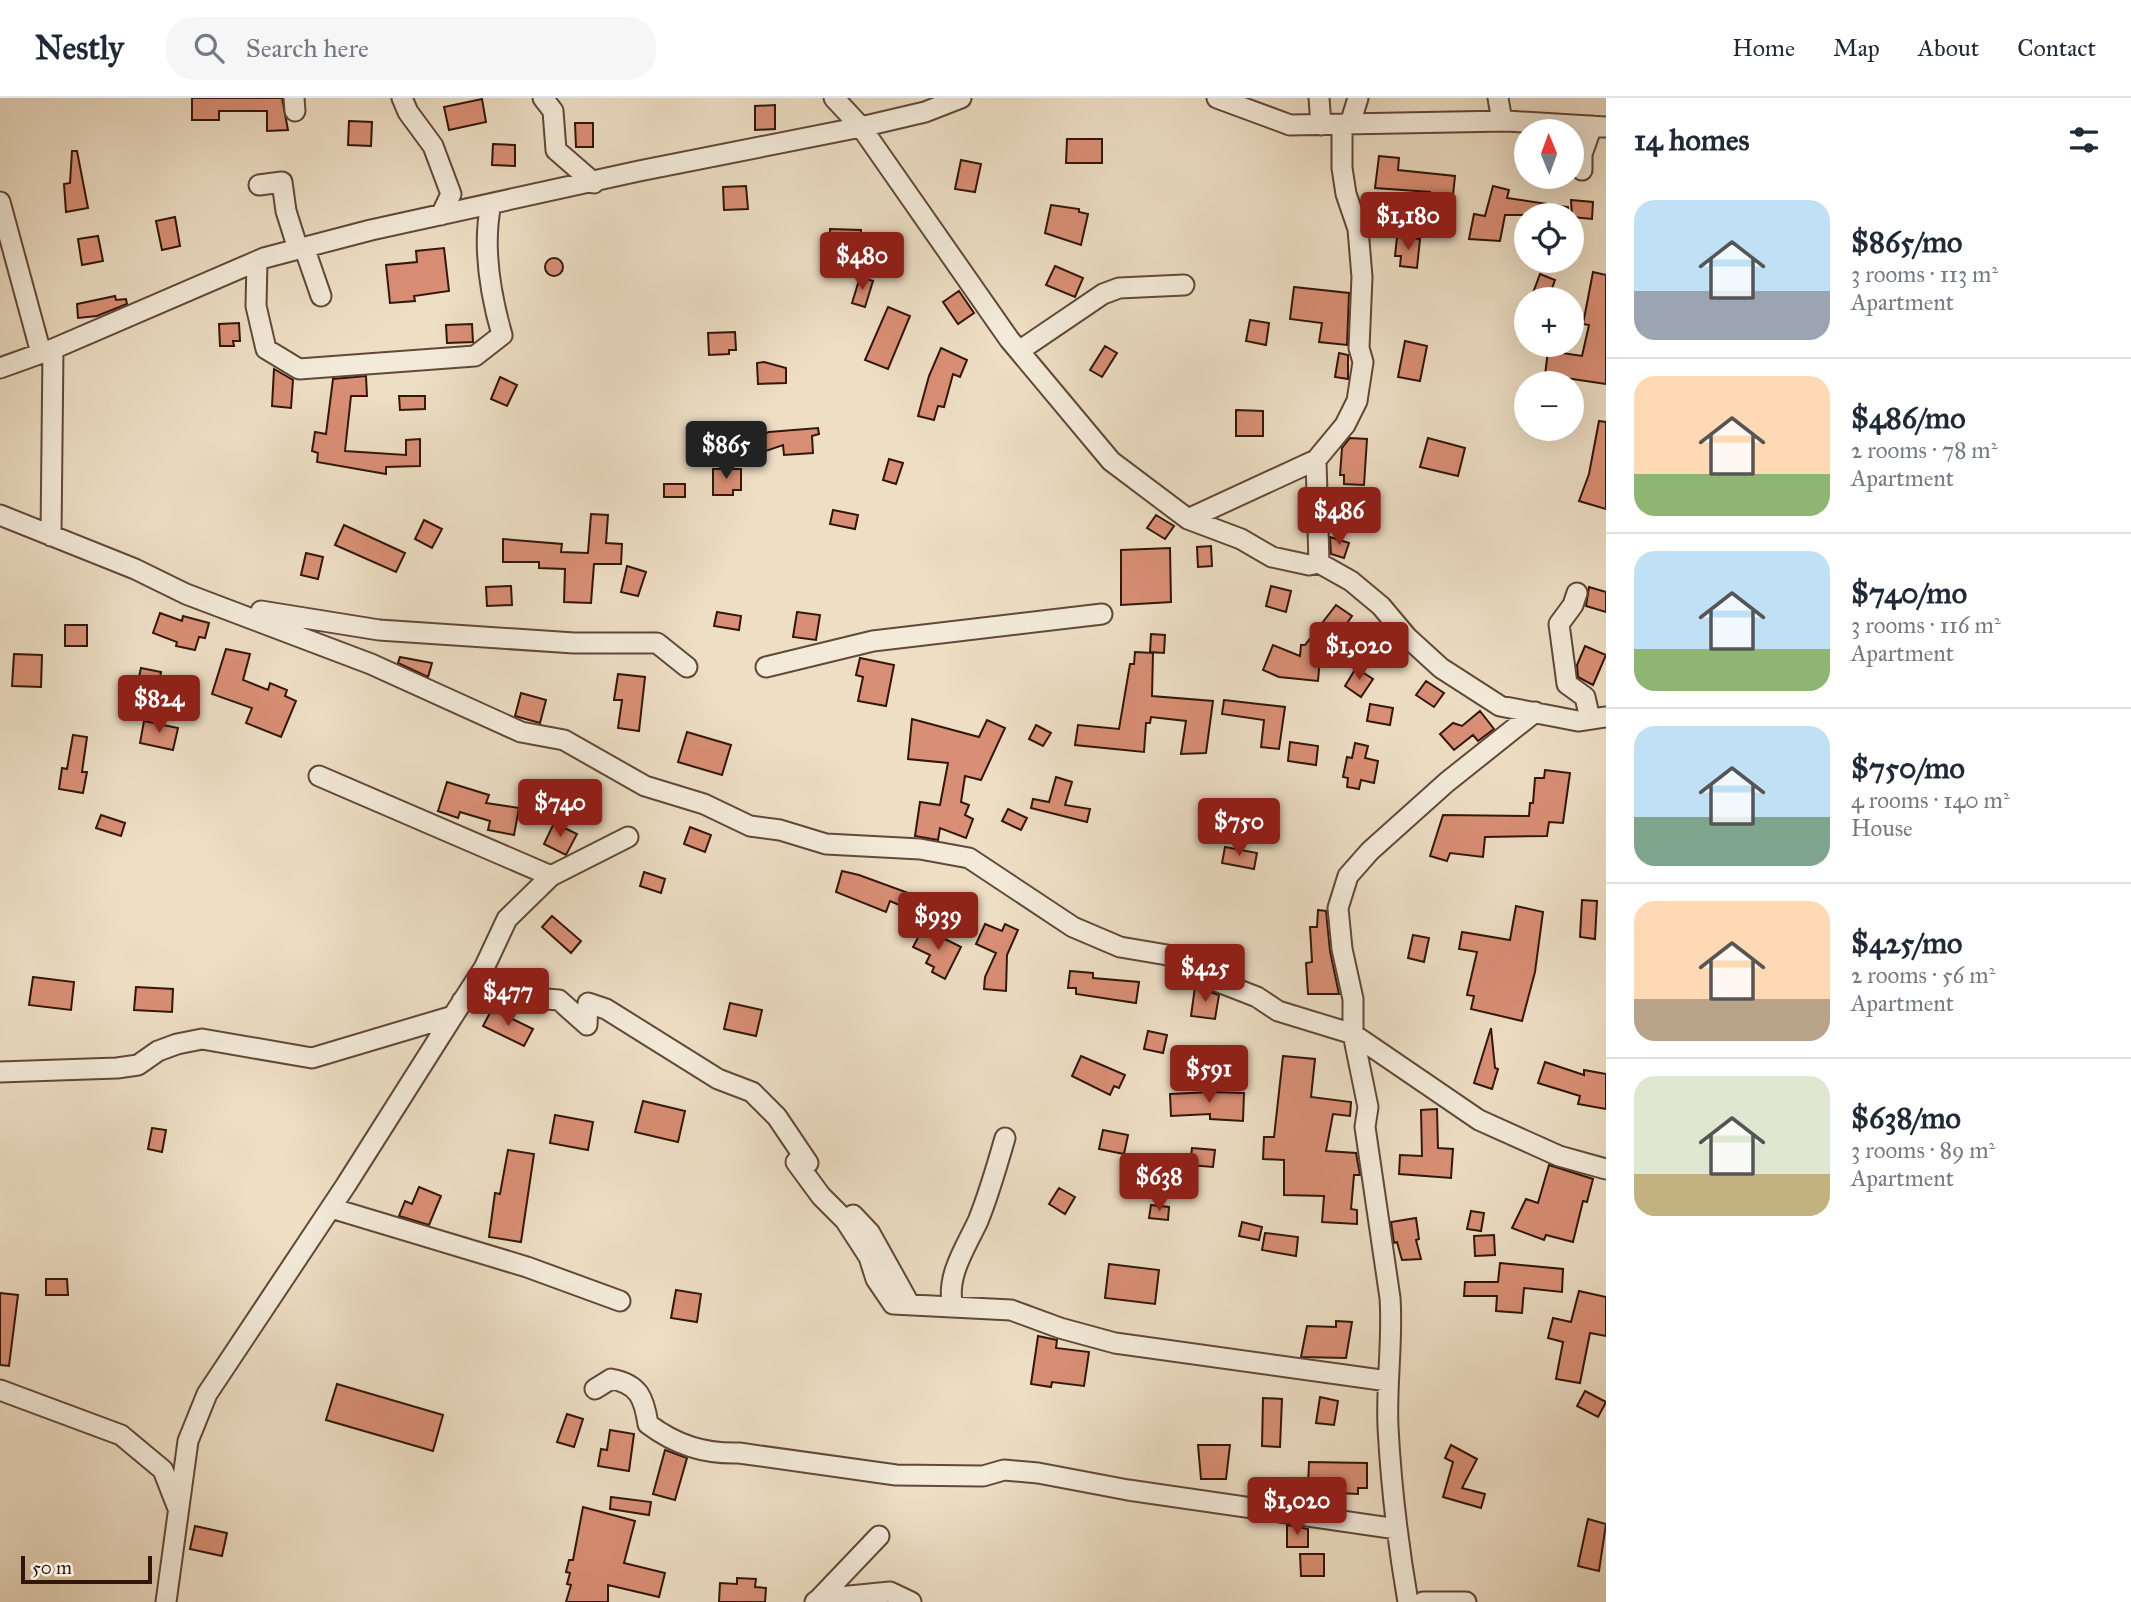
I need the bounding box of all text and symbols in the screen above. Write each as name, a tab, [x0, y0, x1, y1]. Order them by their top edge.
search box	[166, 17, 656, 80]
text: Nestly	[35, 28, 124, 68]
icon: search	[190, 29, 228, 67]
text: Search here	[246, 32, 369, 64]
text: Home	[1732, 33, 1795, 63]
text: Map	[1833, 33, 1880, 63]
text: About	[1918, 33, 1979, 63]
text: Contact	[2017, 33, 2096, 63]
north arrow	[1514, 119, 1584, 189]
map controls	[1514, 119, 1584, 441]
icon: filters	[2065, 121, 2103, 159]
text: 14 homes	[1634, 122, 1749, 158]
pin: $1,180	[1351, 192, 1465, 252]
text: $1,180	[1376, 201, 1440, 229]
button: locate	[1514, 203, 1584, 273]
text: $865/mo	[1851, 224, 1962, 260]
icon: home	[1690, 228, 1774, 312]
pin: $480	[821, 232, 903, 292]
text: $480	[836, 241, 888, 269]
text: 3 rooms · 113 m²	[1851, 260, 1998, 288]
button: +	[1514, 287, 1584, 357]
text: Apartment	[1851, 288, 1954, 316]
button: −	[1514, 371, 1584, 441]
text: $486/mo	[1851, 400, 1966, 436]
icon: home	[1690, 404, 1774, 488]
pin: $865	[685, 422, 767, 481]
text: $865	[702, 430, 750, 458]
text: 2 rooms · 78 m²	[1851, 436, 1997, 464]
text: Apartment	[1851, 464, 1954, 492]
pin: $486	[1298, 488, 1380, 547]
text: $486	[1314, 496, 1364, 524]
text: $740/mo	[1851, 575, 1967, 611]
icon: home	[1690, 579, 1774, 663]
text: 3 rooms · 116 m²	[1851, 611, 2001, 639]
pin: $1,020	[1302, 622, 1416, 682]
text: $1,020	[1326, 631, 1392, 659]
text: Apartment	[1851, 639, 1954, 667]
pin: $824	[118, 676, 200, 735]
text: $824	[134, 684, 184, 712]
text: $750/mo	[1851, 750, 1965, 786]
icon: home	[1690, 754, 1774, 838]
pin: $740	[519, 780, 601, 839]
text: 4 rooms · 140 m²	[1851, 786, 2010, 814]
text: $740	[534, 788, 586, 816]
pin: $750	[1198, 798, 1280, 858]
text: $750	[1214, 807, 1264, 835]
text: House	[1851, 814, 1913, 842]
pin: $939	[897, 892, 979, 952]
text: $939	[914, 901, 962, 929]
text: $425/mo	[1851, 925, 1962, 961]
icon: home	[1690, 929, 1774, 1013]
pin: $425	[1164, 944, 1246, 1004]
text: $425	[1181, 953, 1229, 981]
text: 2 rooms · 56 m²	[1851, 961, 1995, 989]
pin: $477	[467, 968, 549, 1028]
text: $477	[483, 977, 533, 1005]
text: Apartment	[1851, 989, 1954, 1017]
pin: $591	[1168, 1046, 1250, 1105]
text: $591	[1186, 1054, 1232, 1082]
text: $638/mo	[1851, 1100, 1961, 1136]
icon: home	[1690, 1104, 1774, 1188]
text: 3 rooms · 89 m²	[1851, 1136, 1995, 1164]
pin: $638	[1118, 1154, 1200, 1213]
text: $638	[1135, 1162, 1183, 1190]
text: Apartment	[1851, 1164, 1954, 1192]
pin: $1,020	[1240, 1478, 1354, 1537]
text: $1,020	[1264, 1486, 1330, 1514]
scale bar	[21, 1553, 152, 1585]
text: 50 m	[32, 1556, 72, 1579]

